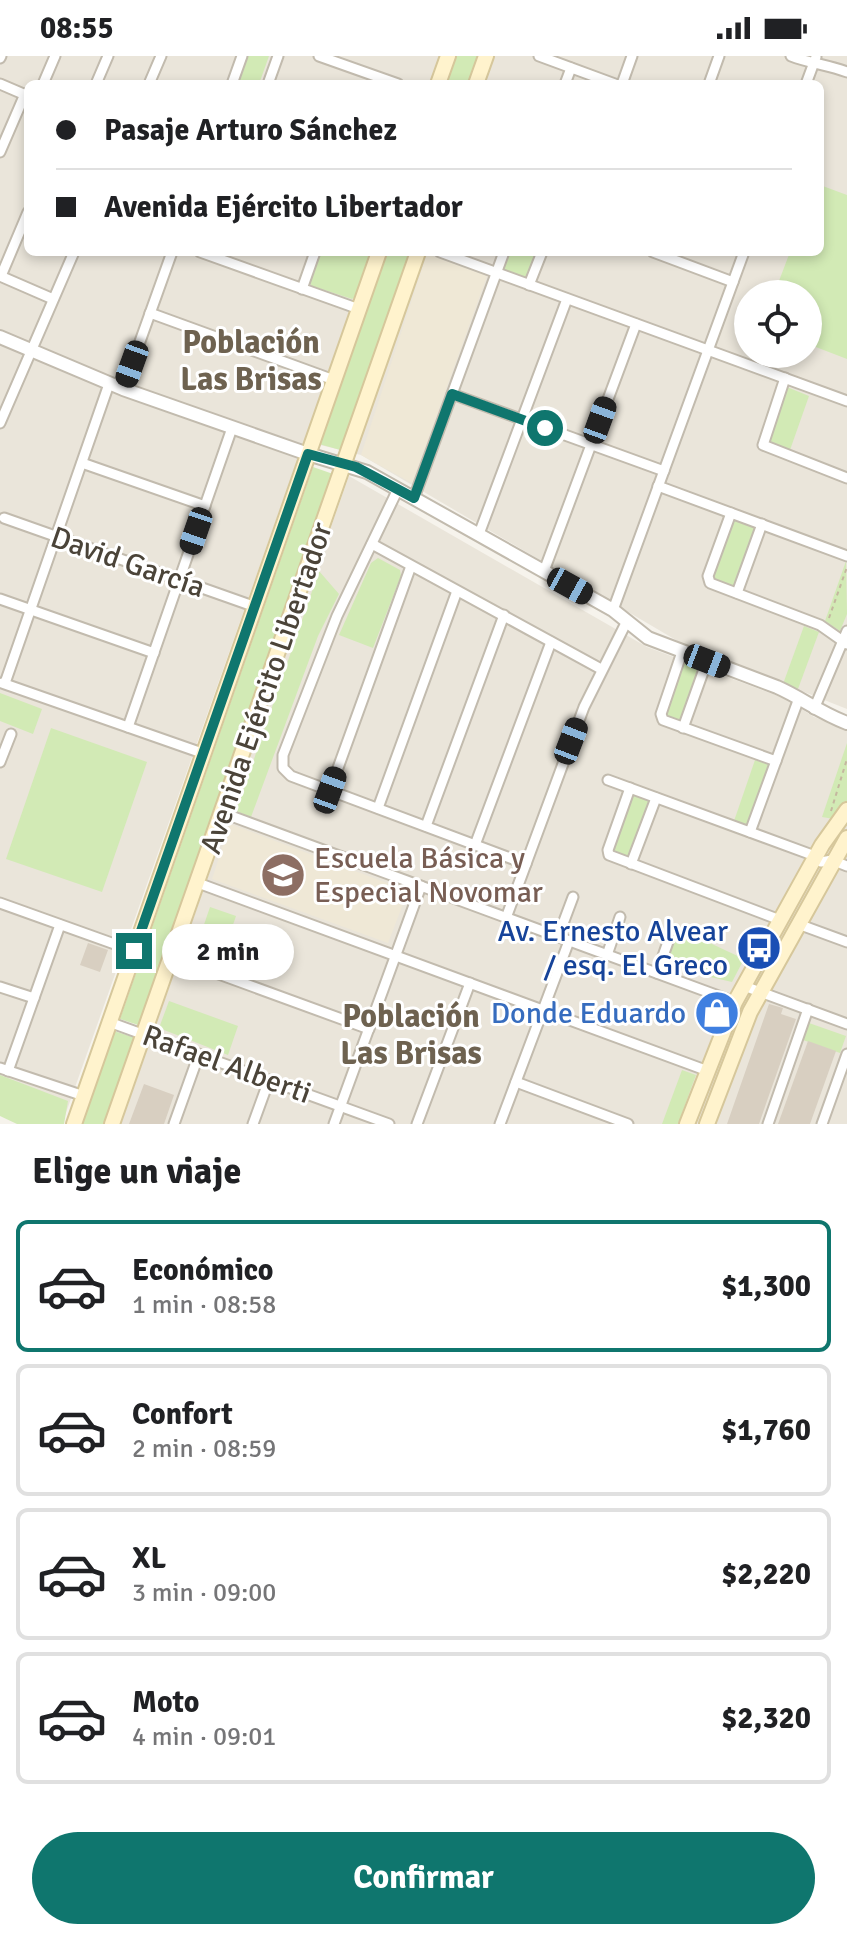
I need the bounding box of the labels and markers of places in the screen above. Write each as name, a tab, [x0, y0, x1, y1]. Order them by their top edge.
place label: Escuela Básica y Especial Novomar	[314, 840, 543, 911]
school or university icon: Escuela Básica y Especial Novomar	[259, 851, 307, 899]
place label: Av. Ernesto Alvear / esq. El Greco	[498, 913, 728, 984]
bus stop icon: Av. Ernesto Alvear / esq. El Greco	[735, 924, 783, 972]
shop icon: Donde Eduardo	[693, 989, 741, 1037]
place label: Donde Eduardo	[491, 995, 686, 1032]

